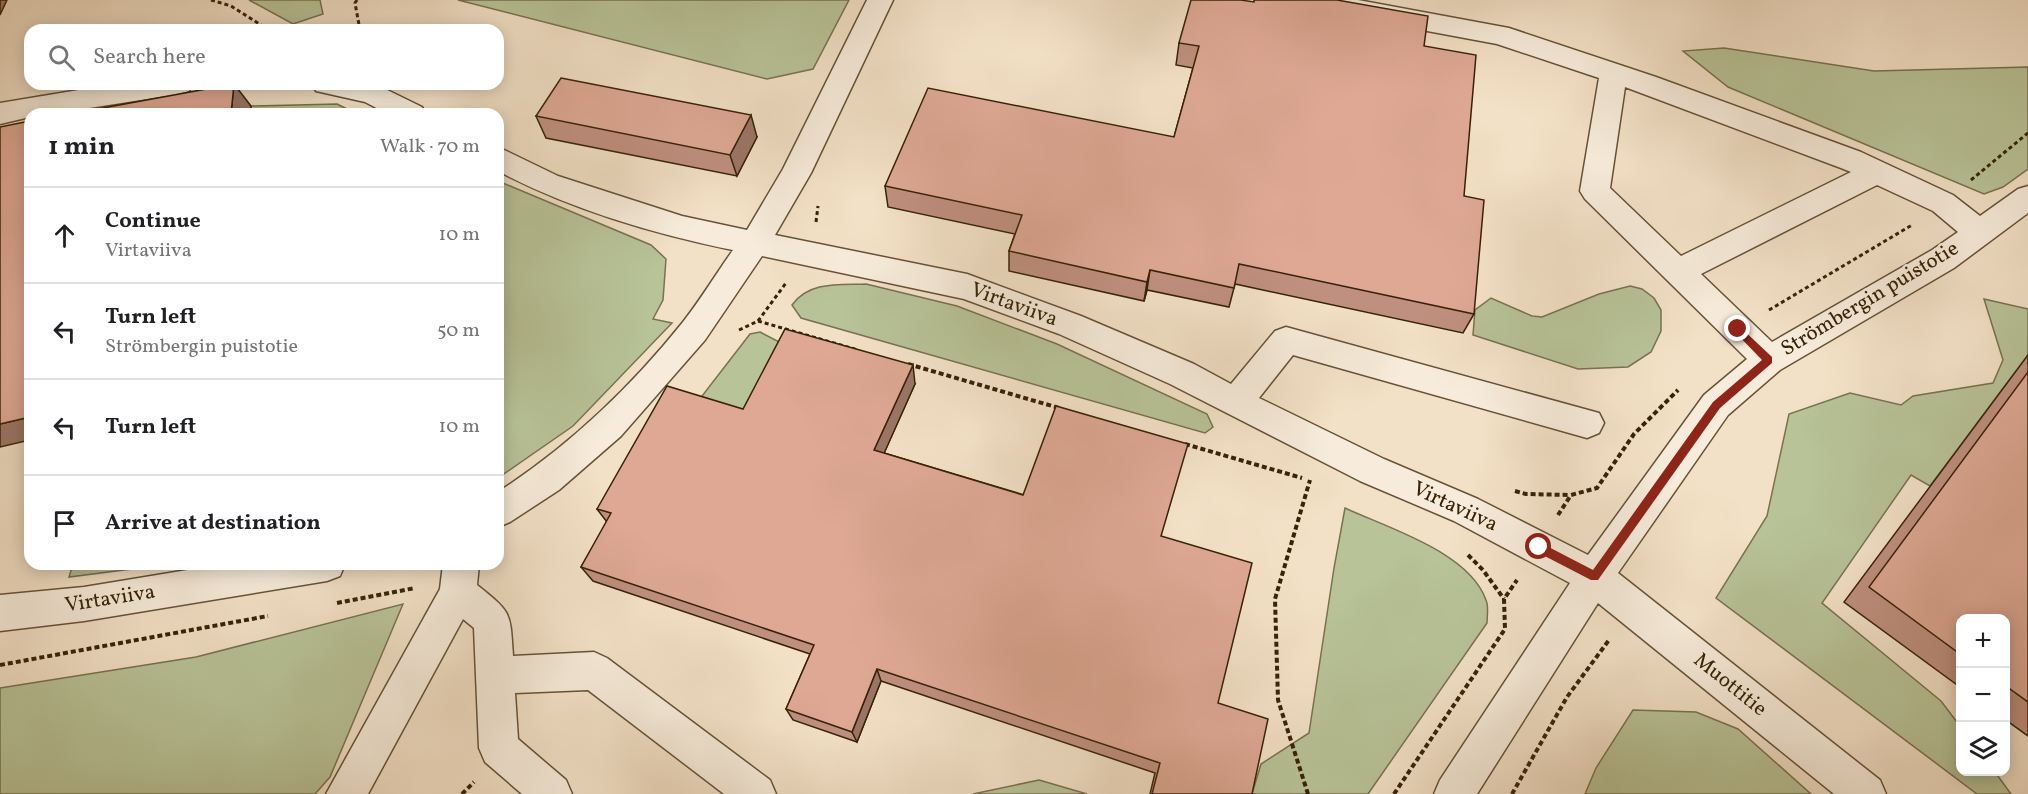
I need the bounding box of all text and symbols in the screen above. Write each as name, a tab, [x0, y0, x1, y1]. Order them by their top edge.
search box	[24, 24, 504, 90]
icon: search	[45, 41, 78, 74]
text: Search here	[93, 42, 206, 73]
text: 1 min	[48, 129, 115, 165]
text: Walk · 70 m	[380, 133, 480, 161]
text: Continue	[105, 206, 201, 237]
icon: ahead	[48, 219, 81, 252]
text: 10 m	[439, 221, 480, 249]
street label: Strömbergin puistotie	[1776, 234, 1964, 364]
text: Virtaviiva	[105, 237, 192, 265]
street label: Virtaviiva	[966, 276, 1062, 334]
text: Turn left	[105, 302, 196, 333]
icon: left	[48, 315, 81, 348]
route end	[1724, 315, 1750, 341]
text: 50 m	[437, 317, 480, 345]
text: Strömbergin puistotie	[105, 333, 298, 361]
icon: left	[48, 411, 81, 444]
text: Turn left	[105, 412, 196, 443]
text: 10 m	[439, 413, 480, 441]
street label: Virtaviiva	[1408, 475, 1502, 539]
icon: arrive	[48, 507, 81, 540]
text: Arrive at destination	[105, 508, 321, 539]
route start	[1525, 533, 1551, 559]
street label: Virtaviiva	[63, 578, 157, 620]
map controls	[1956, 614, 2010, 776]
button: +	[1956, 614, 2010, 668]
street label: Muottitie	[1687, 646, 1773, 724]
button: −	[1956, 668, 2010, 722]
button: layers	[1956, 722, 2010, 776]

